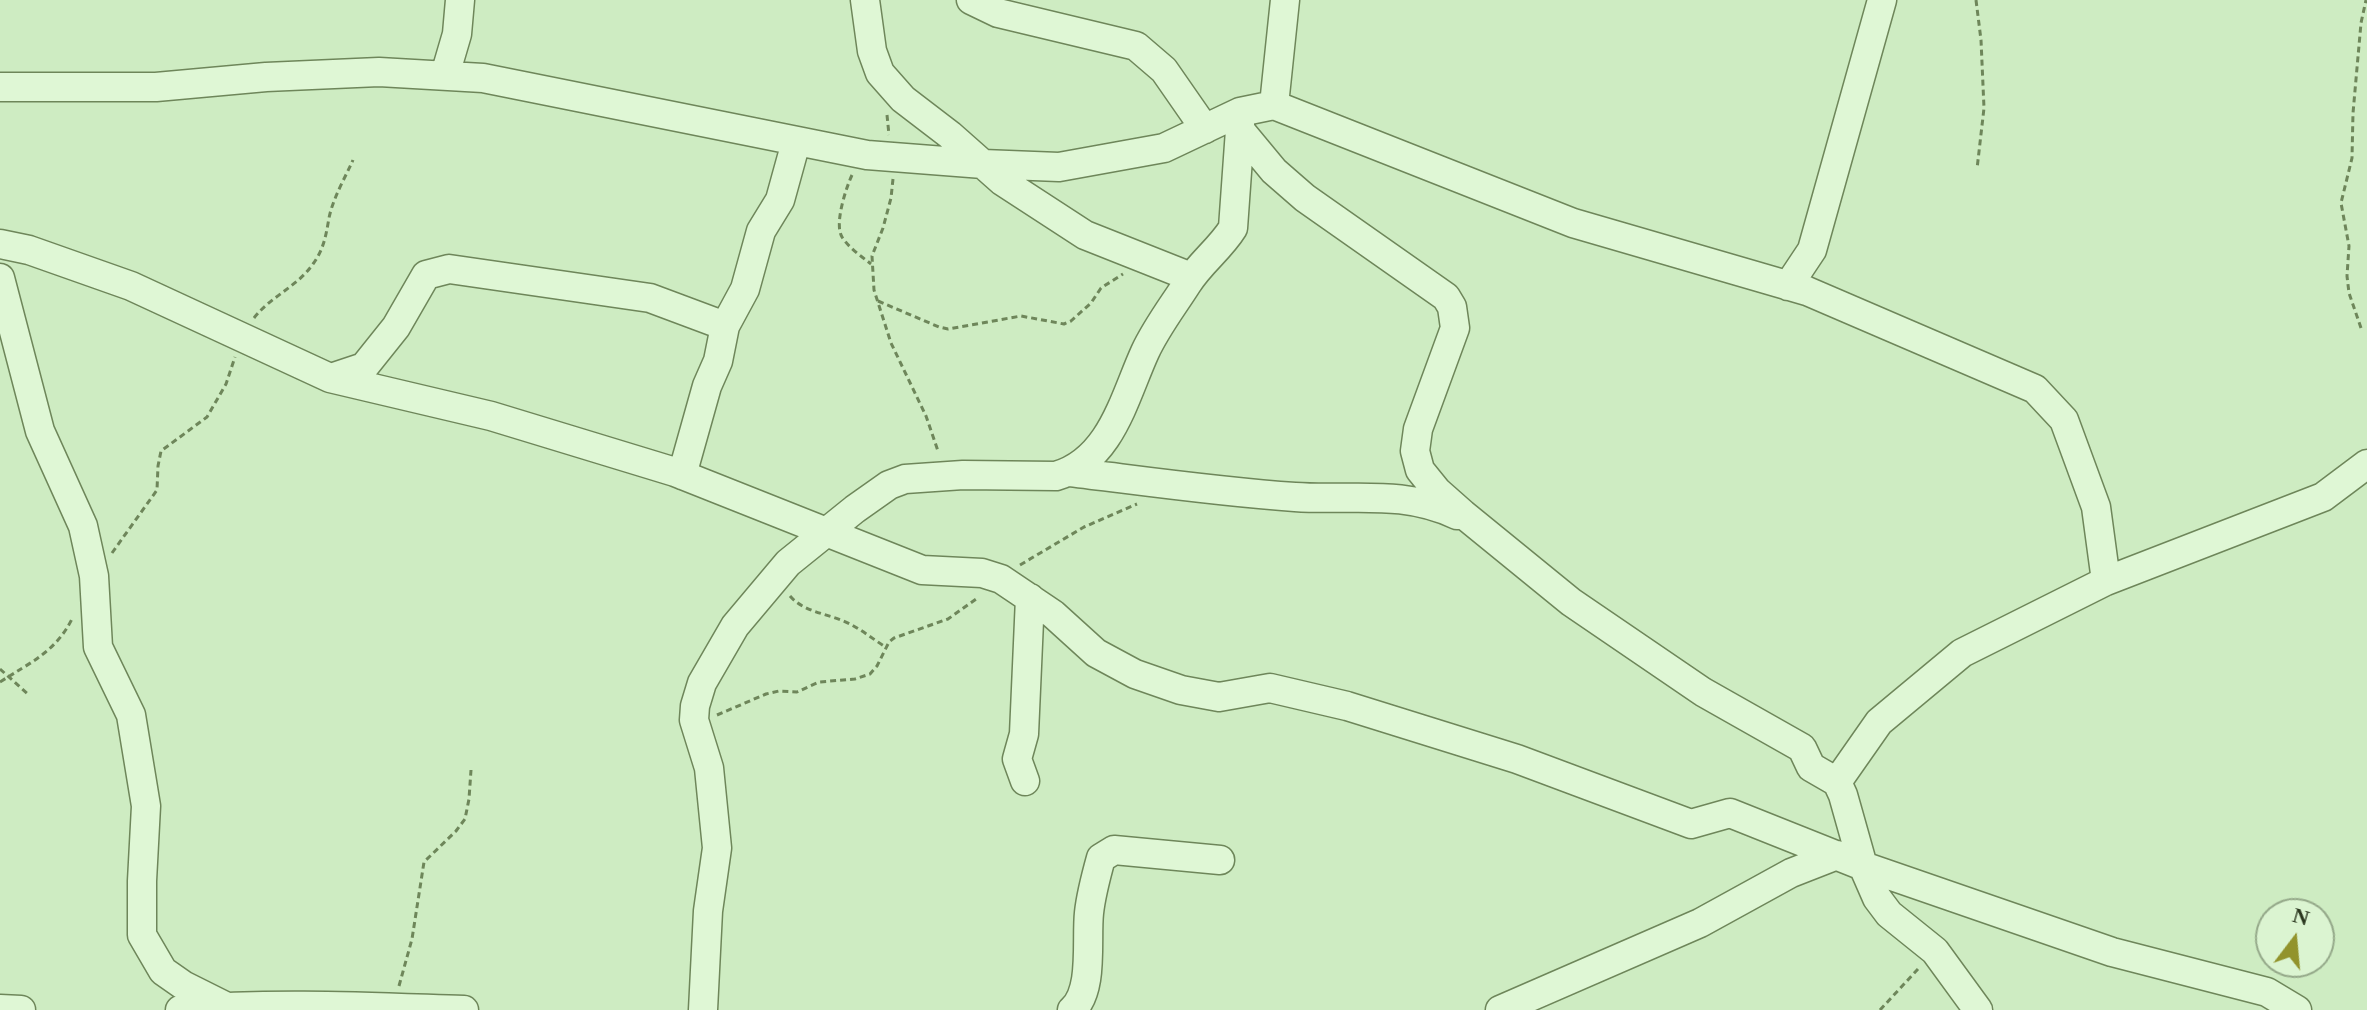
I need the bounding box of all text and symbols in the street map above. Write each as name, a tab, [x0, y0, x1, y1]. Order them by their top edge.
north arrow	[2255, 898, 2335, 978]
text: N	[2290, 902, 2312, 931]

